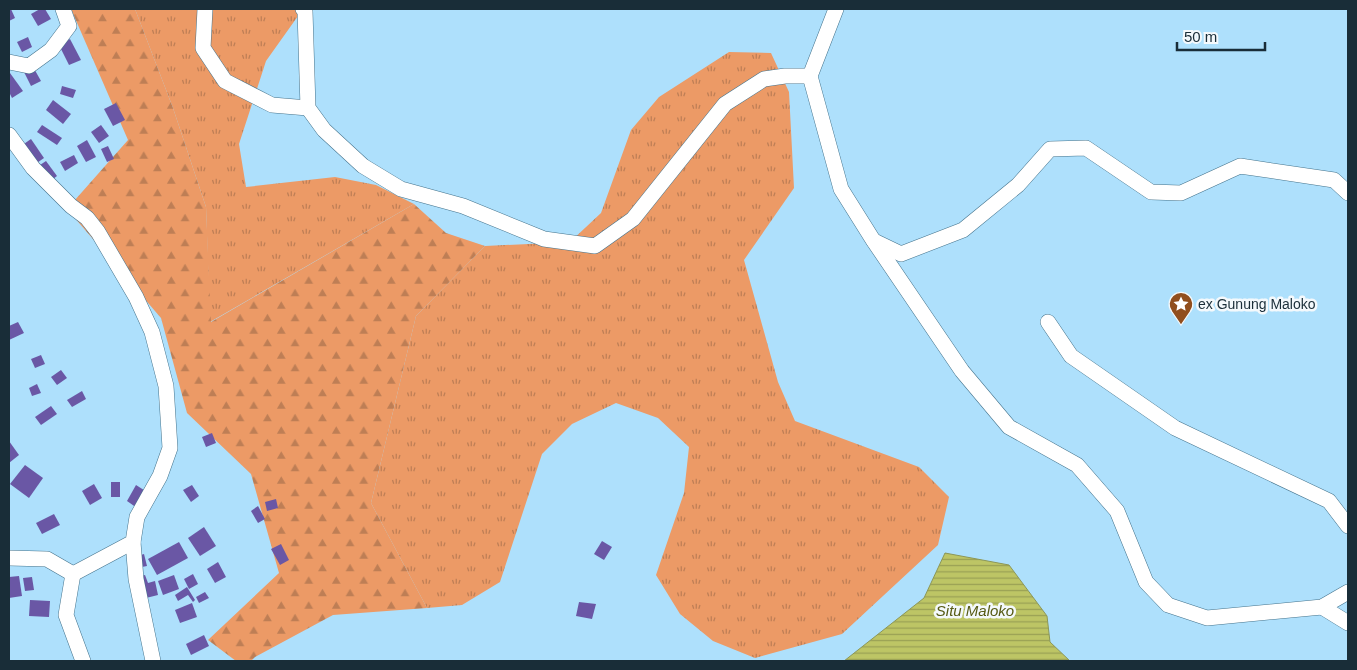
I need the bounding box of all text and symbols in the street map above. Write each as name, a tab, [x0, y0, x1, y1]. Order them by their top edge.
scale bar	[1177, 20, 1264, 52]
text: 50 m	[1184, 28, 1217, 45]
place icon: ex Gunung Maloko	[1168, 291, 1194, 325]
place label: ex Gunung Maloko	[1198, 296, 1316, 312]
water label: Situ Maloko	[936, 602, 1014, 619]

